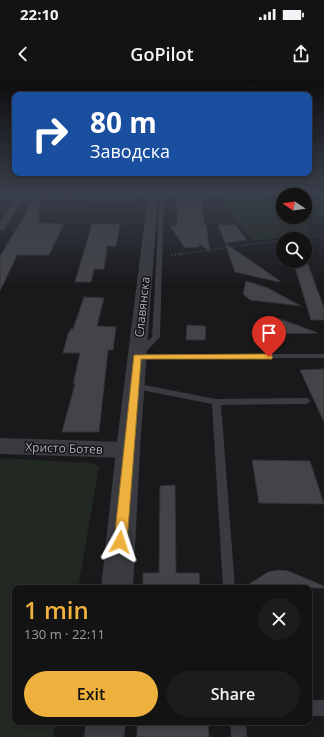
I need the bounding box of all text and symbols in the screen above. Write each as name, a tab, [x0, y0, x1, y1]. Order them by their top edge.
text: 22:10	[20, 4, 59, 24]
text: GoPilot	[130, 42, 194, 66]
icon: back	[12, 43, 34, 65]
icon: share	[290, 43, 312, 65]
text: 80 m	[90, 103, 157, 141]
icon: right	[24, 108, 76, 160]
text: Заводска	[90, 139, 170, 163]
north arrow	[276, 188, 312, 224]
map controls	[276, 188, 312, 268]
button: search	[276, 232, 312, 268]
street label: Славянска	[130, 276, 154, 338]
pin	[252, 316, 286, 357]
icon: arrive	[258, 322, 280, 344]
street label: Христо Ботев	[25, 438, 103, 458]
position arrow	[99, 521, 141, 563]
text: 1 min	[24, 593, 89, 626]
button: close	[258, 598, 300, 640]
text: 130 m · 22:11	[24, 625, 105, 643]
button: Exit	[24, 671, 158, 717]
button: Share	[166, 671, 300, 717]

